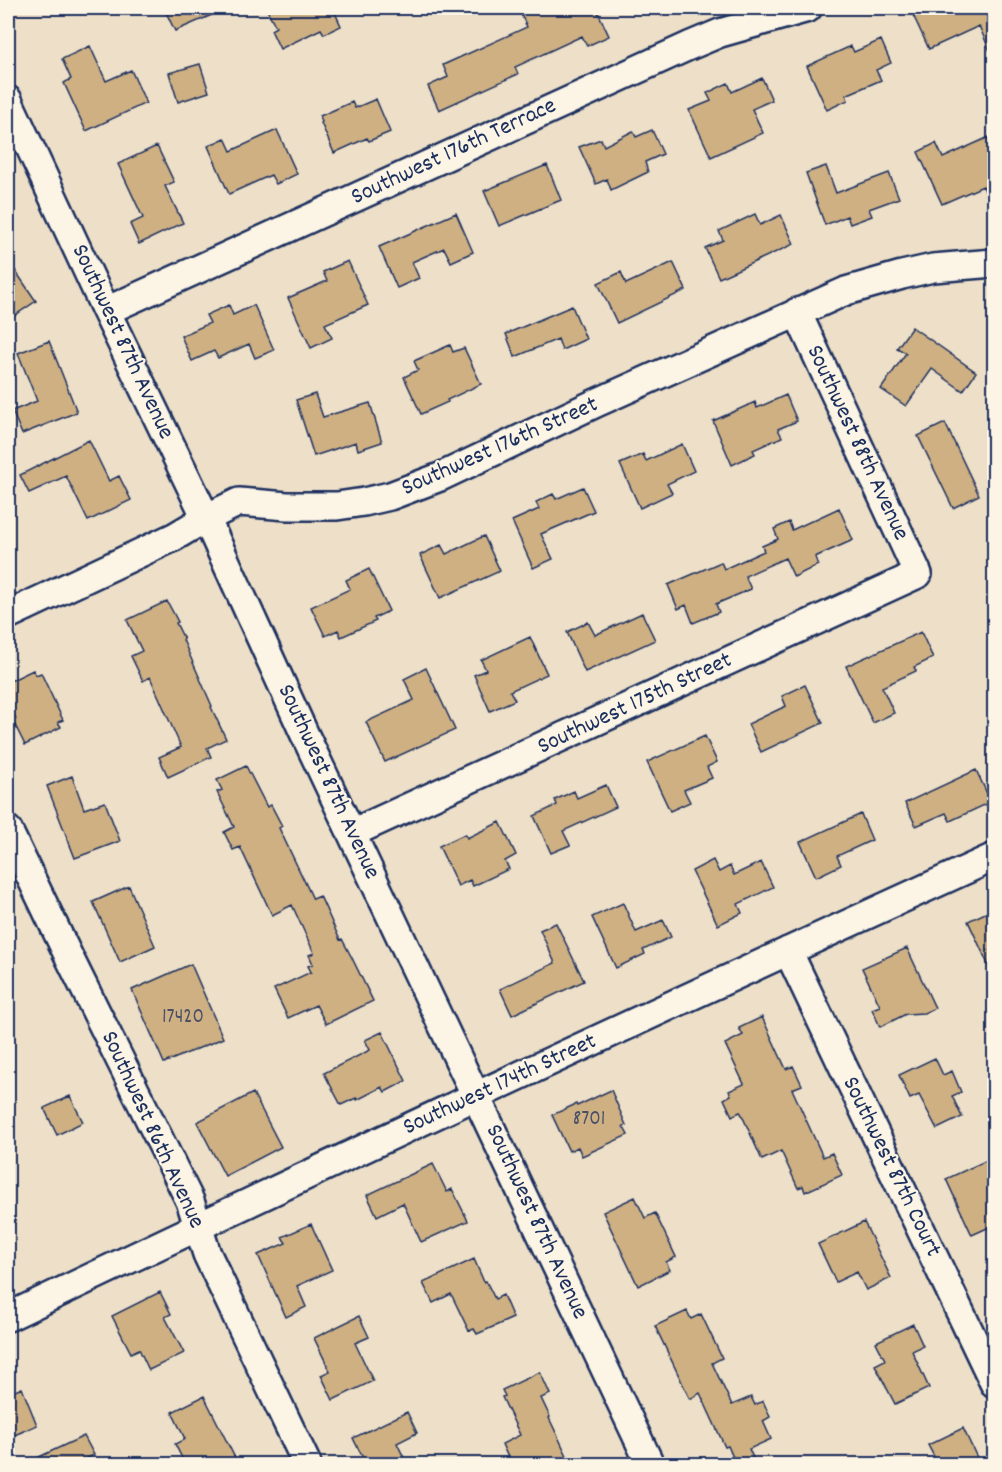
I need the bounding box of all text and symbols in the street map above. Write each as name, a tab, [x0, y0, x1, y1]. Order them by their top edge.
street label: Southwest 176th Terrace	[346, 89, 562, 215]
street label: Southwest 87th Avenue	[62, 239, 182, 445]
street label: Southwest 88th Avenue	[797, 340, 917, 546]
street label: Southwest 176th Street	[396, 388, 604, 506]
street label: Southwest 175th Street	[532, 644, 738, 764]
street label: Southwest 87th Avenue	[268, 679, 388, 885]
house number: 17420	[162, 1003, 204, 1033]
street label: Southwest 174th Street	[398, 1025, 602, 1145]
street label: Southwest 86th Avenue	[91, 1026, 213, 1234]
street label: Southwest 87th Court	[833, 1071, 949, 1263]
house number: 8701	[573, 1105, 605, 1135]
street label: Southwest 87th Avenue	[476, 1119, 596, 1325]

